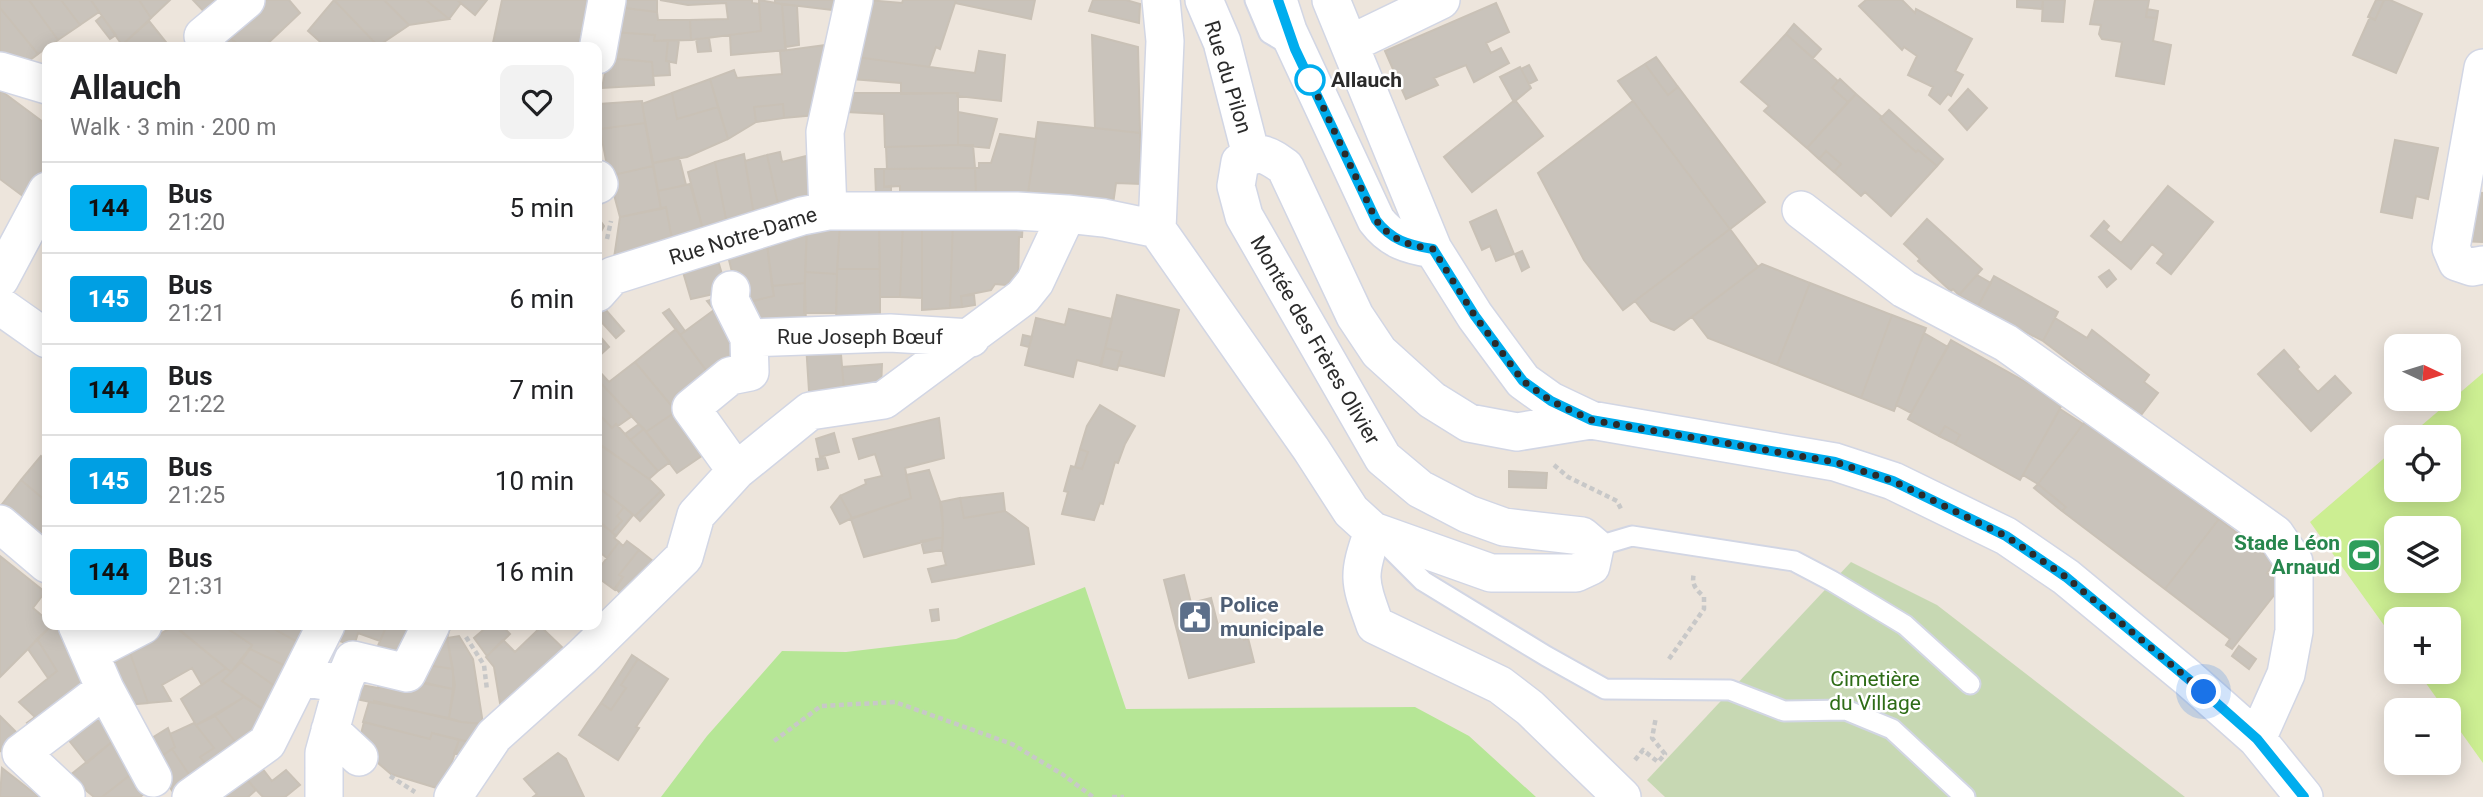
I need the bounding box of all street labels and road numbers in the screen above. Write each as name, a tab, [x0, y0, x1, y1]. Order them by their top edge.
street label: Rue du Pilon	[1199, 18, 1257, 136]
street label: Rue Notre-Dame	[666, 202, 820, 270]
street label: Montée des Frères Olivier	[1245, 231, 1385, 449]
street label: Rue Joseph Bœuf	[777, 325, 944, 349]

